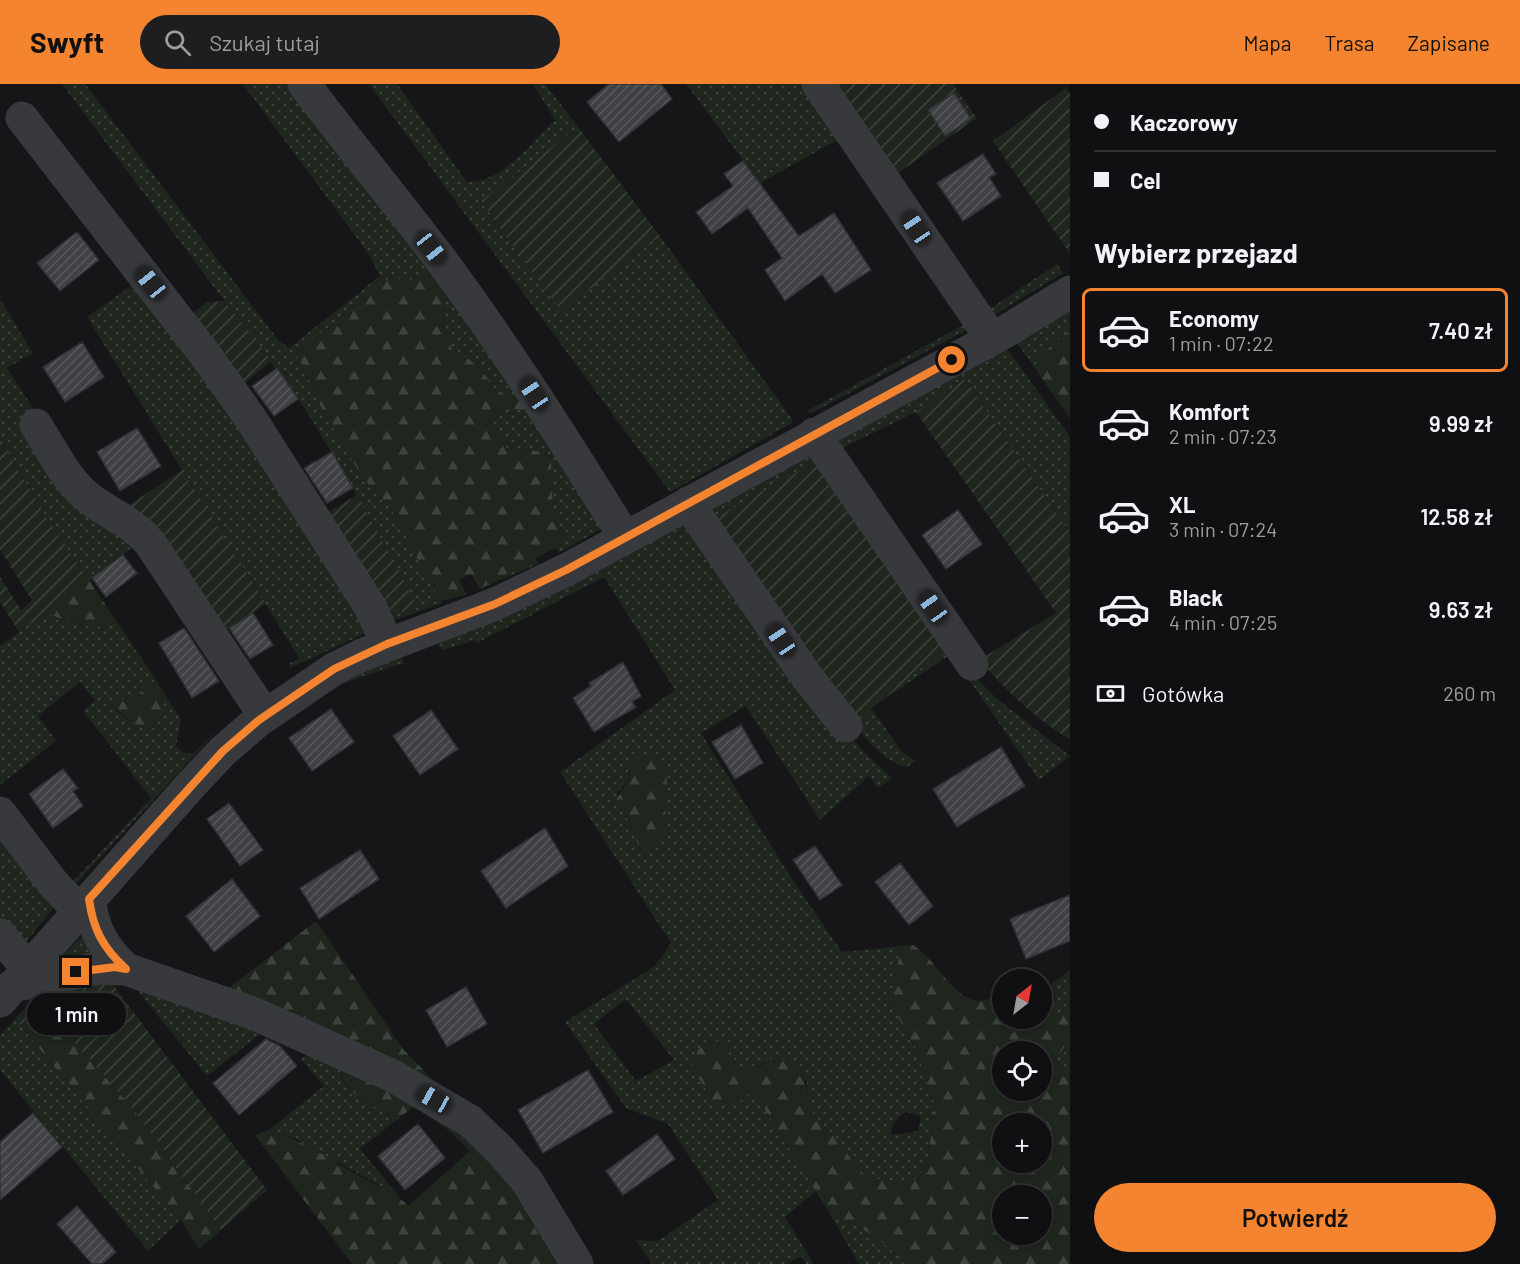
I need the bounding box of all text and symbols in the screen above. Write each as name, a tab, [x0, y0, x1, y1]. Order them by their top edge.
search box	[140, 15, 560, 69]
text: Swyft	[30, 25, 104, 59]
icon: search	[161, 26, 194, 59]
text: Szukaj tutaj	[209, 29, 320, 55]
text: Mapa	[1244, 30, 1292, 55]
text: Trasa	[1325, 30, 1375, 55]
text: Zapisane	[1408, 30, 1490, 55]
text: Kaczorowy	[1130, 109, 1238, 135]
text: Cel	[1130, 167, 1161, 193]
car	[898, 208, 934, 248]
car	[413, 228, 449, 268]
text: Wybierz przejazd	[1094, 236, 1298, 268]
car	[133, 263, 169, 303]
icon: car	[1097, 303, 1151, 357]
text: Economy	[1169, 305, 1259, 331]
text: 7.40 zł	[1429, 317, 1493, 343]
text: 1 min · 07:22	[1169, 331, 1274, 355]
route start	[938, 346, 965, 373]
car	[516, 374, 552, 414]
icon: car	[1097, 396, 1151, 450]
text: Komfort	[1169, 398, 1250, 424]
text: 9.99 zł	[1429, 410, 1493, 436]
text: 2 min · 07:23	[1169, 424, 1277, 448]
icon: car	[1097, 489, 1151, 543]
text: XL	[1169, 491, 1195, 517]
text: 12.58 zł	[1420, 503, 1493, 529]
text: 3 min · 07:24	[1169, 517, 1277, 541]
icon: car	[1097, 582, 1151, 636]
text: Black	[1169, 584, 1223, 610]
car	[915, 587, 951, 627]
text: 9.63 zł	[1429, 596, 1493, 622]
text: 4 min · 07:25	[1169, 610, 1277, 634]
car	[763, 620, 799, 660]
icon: cash	[1094, 677, 1127, 710]
text: Gotówka	[1142, 680, 1224, 706]
text: 260 m	[1443, 681, 1496, 705]
route end	[62, 958, 89, 985]
north arrow	[992, 969, 1052, 1029]
map controls	[992, 969, 1052, 1245]
callout: 1 min	[26, 993, 125, 1035]
text: 1 min	[55, 1002, 98, 1026]
button: locate	[992, 1041, 1052, 1101]
car	[414, 1082, 454, 1116]
button: +	[992, 1113, 1052, 1173]
button: Potwierdź	[1094, 1183, 1496, 1252]
button: −	[992, 1185, 1052, 1245]

